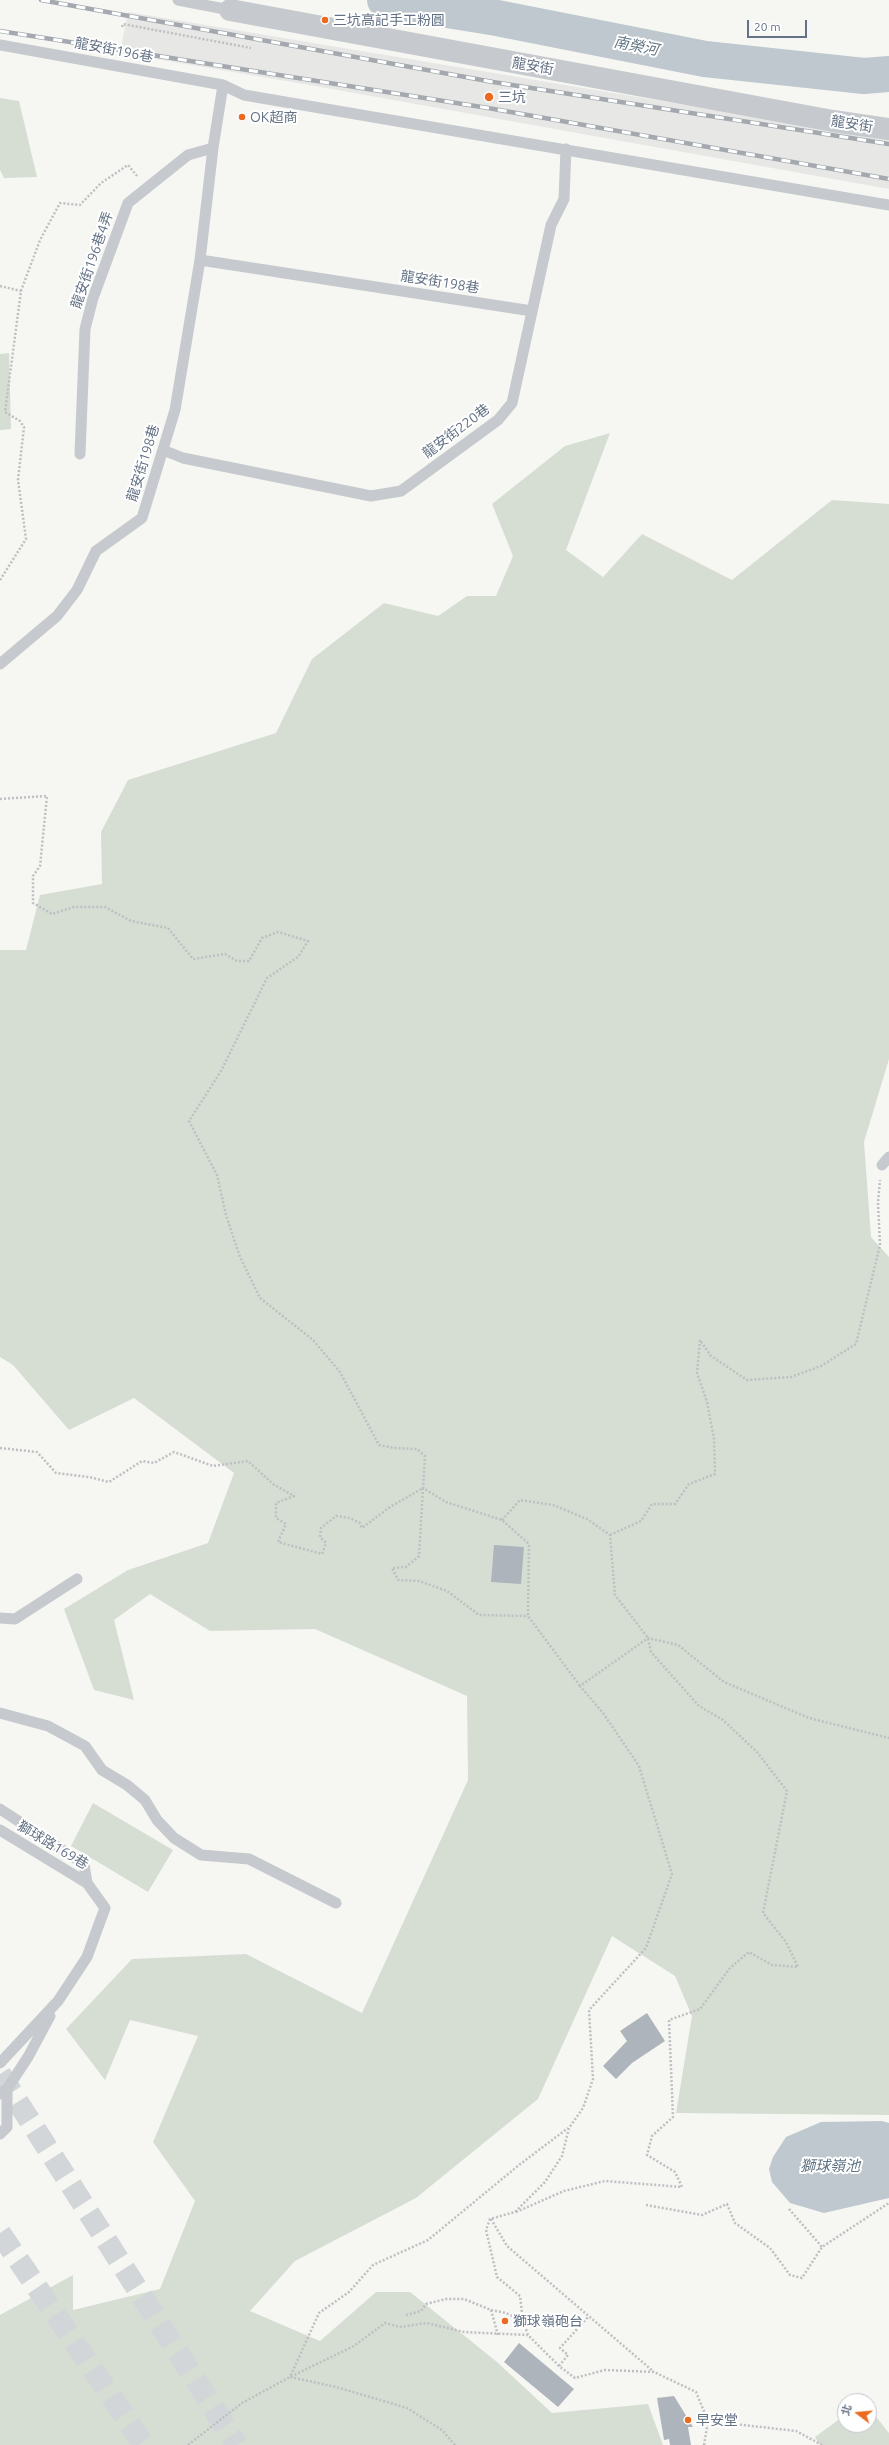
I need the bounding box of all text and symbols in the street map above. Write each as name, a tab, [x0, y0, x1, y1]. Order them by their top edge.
place label: 三坑高記手工粉圓	[333, 12, 445, 28]
scale bar	[749, 12, 809, 38]
marker: 三坑高記手工粉圓	[320, 15, 330, 25]
text: 20 m	[754, 20, 781, 33]
water label: 南榮河	[612, 33, 660, 59]
street label: 龍安街196巷	[73, 34, 155, 66]
street label: 龍安街	[511, 54, 555, 78]
place label: 三坑	[498, 89, 526, 105]
marker: 三坑	[483, 91, 495, 103]
place label: OK超商	[250, 109, 297, 125]
marker: OK超商	[237, 112, 247, 122]
street label: 龍安街	[830, 112, 874, 136]
street label: 龍安街196巷4弄	[68, 209, 116, 311]
street label: 龍安街198巷	[399, 267, 481, 297]
street label: 龍安街220巷	[419, 400, 493, 462]
street label: 龍安街198巷	[123, 422, 163, 504]
street label: 獅球路169巷	[15, 1817, 91, 1873]
water label: 獅球嶺池	[800, 2157, 860, 2175]
place label: 獅球嶺砲台	[513, 2313, 583, 2329]
marker: 獅球嶺砲台	[500, 2316, 510, 2326]
north arrow	[837, 2393, 877, 2433]
text: 北	[839, 2403, 854, 2417]
place label: 早安堂	[696, 2412, 738, 2428]
marker: 早安堂	[683, 2415, 693, 2425]

